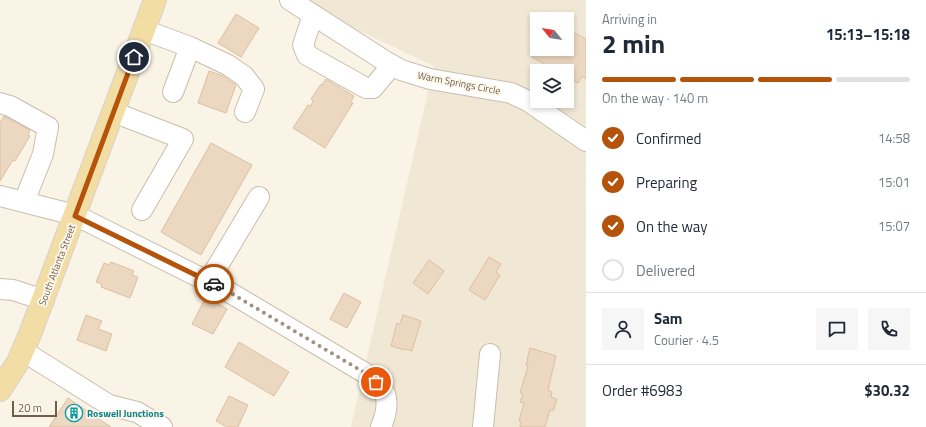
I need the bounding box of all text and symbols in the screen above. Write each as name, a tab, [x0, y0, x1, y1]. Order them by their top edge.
text: Arriving in	[602, 9, 657, 29]
north arrow	[530, 12, 574, 56]
map controls	[530, 12, 574, 108]
text: 15:13–15:18	[826, 23, 910, 46]
text: 2 min	[602, 24, 665, 63]
pin	[117, 40, 151, 74]
icon: home	[123, 46, 145, 68]
button: layers	[530, 64, 574, 108]
street label: Warm Springs Circle	[416, 68, 502, 98]
text: On the way · 140 m	[602, 88, 708, 108]
icon: check	[602, 127, 624, 149]
text: Confirmed	[636, 127, 701, 150]
text: 14:58	[878, 128, 910, 148]
icon: check	[602, 171, 624, 193]
text: Preparing	[636, 171, 697, 194]
text: 15:01	[878, 172, 910, 192]
icon: check	[602, 215, 624, 237]
text: On the way	[636, 215, 708, 238]
text: 15:07	[878, 216, 910, 236]
street label: South Atlanta Street	[35, 222, 80, 308]
text: Delivered	[636, 259, 695, 282]
courier	[194, 264, 234, 304]
icon: car	[203, 273, 225, 295]
text: Sam	[654, 307, 682, 330]
button: person	[602, 308, 644, 350]
button: chat	[816, 308, 858, 350]
button: phone	[868, 308, 910, 350]
text: Courier · 4.5	[654, 330, 719, 350]
pin	[359, 365, 393, 399]
icon: bag	[365, 371, 387, 393]
text: Order #6983	[602, 379, 683, 402]
text: $30.32	[864, 379, 910, 402]
scale bar	[12, 399, 57, 418]
text: 20 m	[18, 400, 42, 416]
building icon: Roswell Junctions	[64, 403, 84, 423]
place label: Roswell Junctions	[87, 406, 164, 421]

